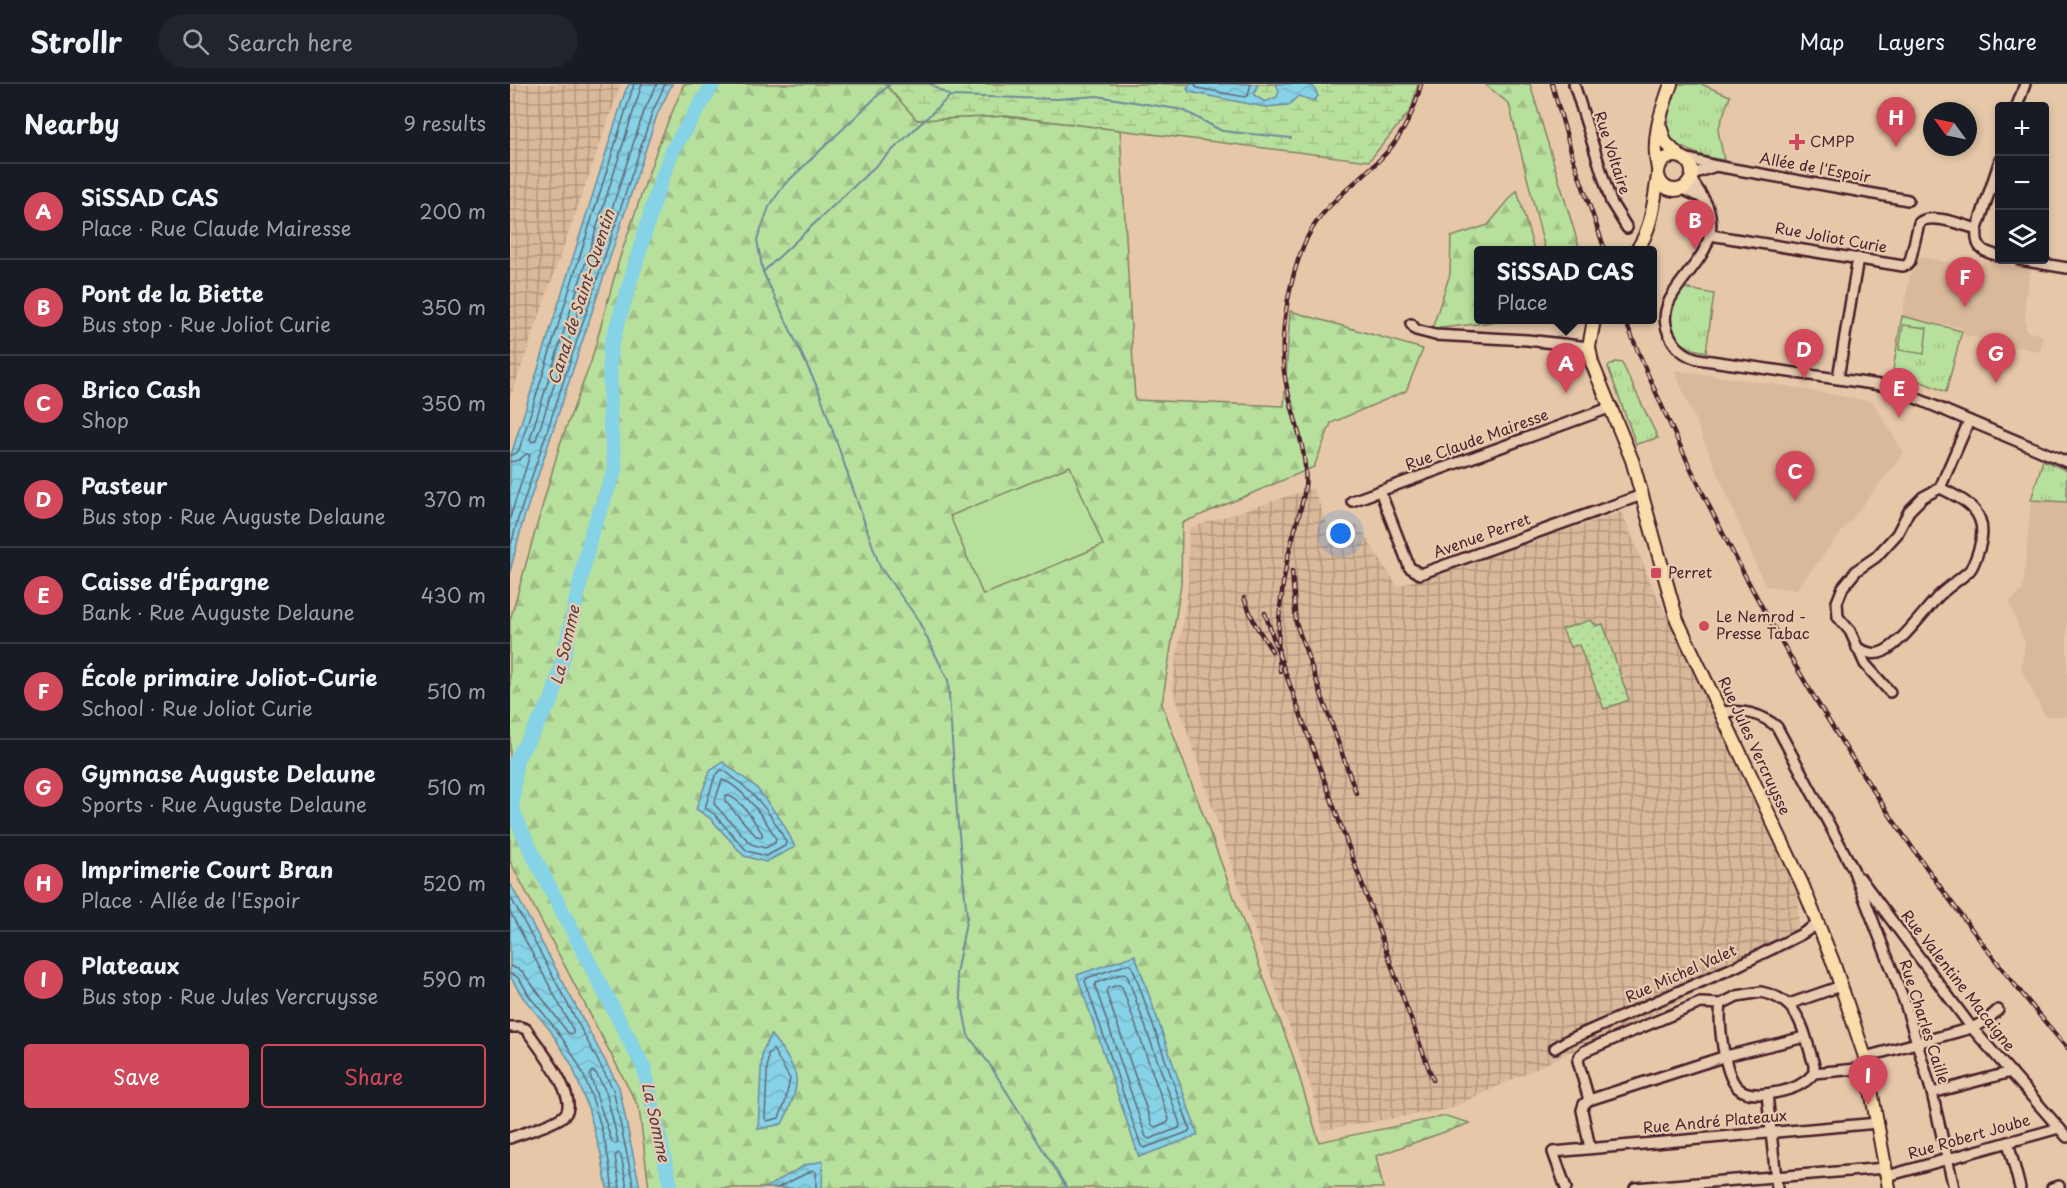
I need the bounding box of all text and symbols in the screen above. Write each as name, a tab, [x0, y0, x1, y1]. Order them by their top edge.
search box	[158, 14, 578, 68]
text: Strollr	[30, 20, 122, 63]
icon: search	[179, 25, 212, 58]
text: Search here	[227, 25, 353, 58]
text: Map	[1800, 25, 1844, 57]
text: Layers	[1877, 25, 1945, 57]
text: Share	[1978, 25, 2037, 57]
pin: H	[1876, 98, 1916, 147]
north arrow	[1923, 102, 1977, 156]
map controls	[1995, 102, 2049, 264]
button: +	[1995, 102, 2049, 156]
text: Nearby	[24, 104, 119, 143]
text: 9 results	[404, 108, 486, 138]
street label: Rue Voltaire	[1589, 108, 1638, 197]
place label: CMPP	[1810, 129, 1855, 152]
marker: CMPP	[1788, 133, 1806, 151]
street label: Allée de l'Espoir	[1758, 145, 1873, 188]
button: −	[1995, 156, 2049, 210]
text: SiSSAD CAS	[81, 180, 219, 213]
text: A	[36, 196, 51, 226]
text: 200 m	[419, 196, 486, 226]
pin: B	[1676, 200, 1714, 250]
water label: Canal de Saint-Quentin	[540, 205, 620, 387]
button: layers	[1995, 210, 2049, 264]
text: Place · Rue Claude Mairesse	[81, 213, 351, 243]
street label: Rue Joliot Curie	[1773, 215, 1889, 258]
popup	[1474, 246, 1657, 324]
text: SiSSAD CAS	[1497, 254, 1634, 287]
pin: F	[1946, 258, 1984, 307]
text: Pont de la Biette	[81, 276, 264, 309]
text: Place	[1497, 287, 1548, 317]
text: B	[37, 292, 50, 322]
text: 350 m	[421, 292, 486, 322]
text: Bus stop · Rue Joliot Curie	[81, 309, 331, 339]
pin: D	[1784, 330, 1824, 379]
pin: G	[1976, 334, 2016, 383]
pin: A	[1546, 344, 1586, 393]
pin: E	[1880, 368, 1918, 418]
text: Brico Cash	[81, 372, 201, 405]
text: C	[36, 388, 51, 418]
text: 350 m	[421, 388, 486, 418]
street label: Rue Claude Mairesse	[1402, 402, 1551, 475]
text: Shop	[81, 405, 129, 435]
pin: C	[1776, 452, 1814, 501]
text: Pasteur	[81, 468, 167, 501]
text: D	[36, 484, 51, 514]
text: 370 m	[423, 484, 486, 514]
text: Bus stop · Rue Auguste Delaune	[81, 501, 386, 531]
street label: Avenue Perret	[1430, 506, 1533, 563]
your location	[1326, 519, 1355, 548]
place label: Perret	[1668, 560, 1712, 583]
text: Caisse d'Épargne	[81, 564, 269, 597]
marker: Perret	[1649, 566, 1663, 580]
text: E	[37, 580, 50, 610]
text: 430 m	[421, 580, 486, 610]
text: Bank · Rue Auguste Delaune	[81, 597, 355, 627]
water label: La Somme	[543, 601, 585, 687]
place label: Le Nemrod - Presse Tabac	[1716, 604, 1810, 644]
marker: Le Nemrod - Presse Tabac	[1697, 619, 1711, 633]
text: École primaire Joliot-Curie	[81, 660, 377, 693]
street label: Rue Jules Vercruysse	[1713, 672, 1798, 818]
text: F	[38, 676, 49, 706]
text: 510 m	[426, 676, 486, 706]
text: School · Rue Joliot Curie	[81, 693, 313, 723]
text: Gymnase Auguste Delaune	[81, 756, 376, 789]
text: G	[35, 772, 52, 802]
text: 510 m	[426, 772, 486, 802]
text: Sports · Rue Auguste Delaune	[81, 789, 367, 819]
text: Imprimerie Court Bran	[81, 852, 333, 885]
text: H	[36, 868, 51, 898]
text: 520 m	[422, 868, 486, 898]
text: Place · Allée de l'Espoir	[81, 885, 300, 915]
street label: Rue Valentine Macaigne	[1896, 904, 2022, 1056]
street label: Rue Michel Valet	[1621, 938, 1740, 1007]
text: Plateaux	[81, 948, 179, 981]
street label: Rue Charles Caille	[1894, 956, 1956, 1087]
text: I	[40, 964, 47, 994]
text: 590 m	[422, 964, 486, 994]
text: Bus stop · Rue Jules Vercruysse	[81, 981, 378, 1011]
button: Save	[24, 1044, 249, 1108]
button: Share	[261, 1044, 486, 1108]
pin: I	[1848, 1056, 1888, 1105]
water label: La Somme	[637, 1080, 677, 1165]
street label: Rue André Plateaux	[1642, 1103, 1788, 1138]
street label: Rue Robert Joube	[1905, 1107, 2032, 1164]

